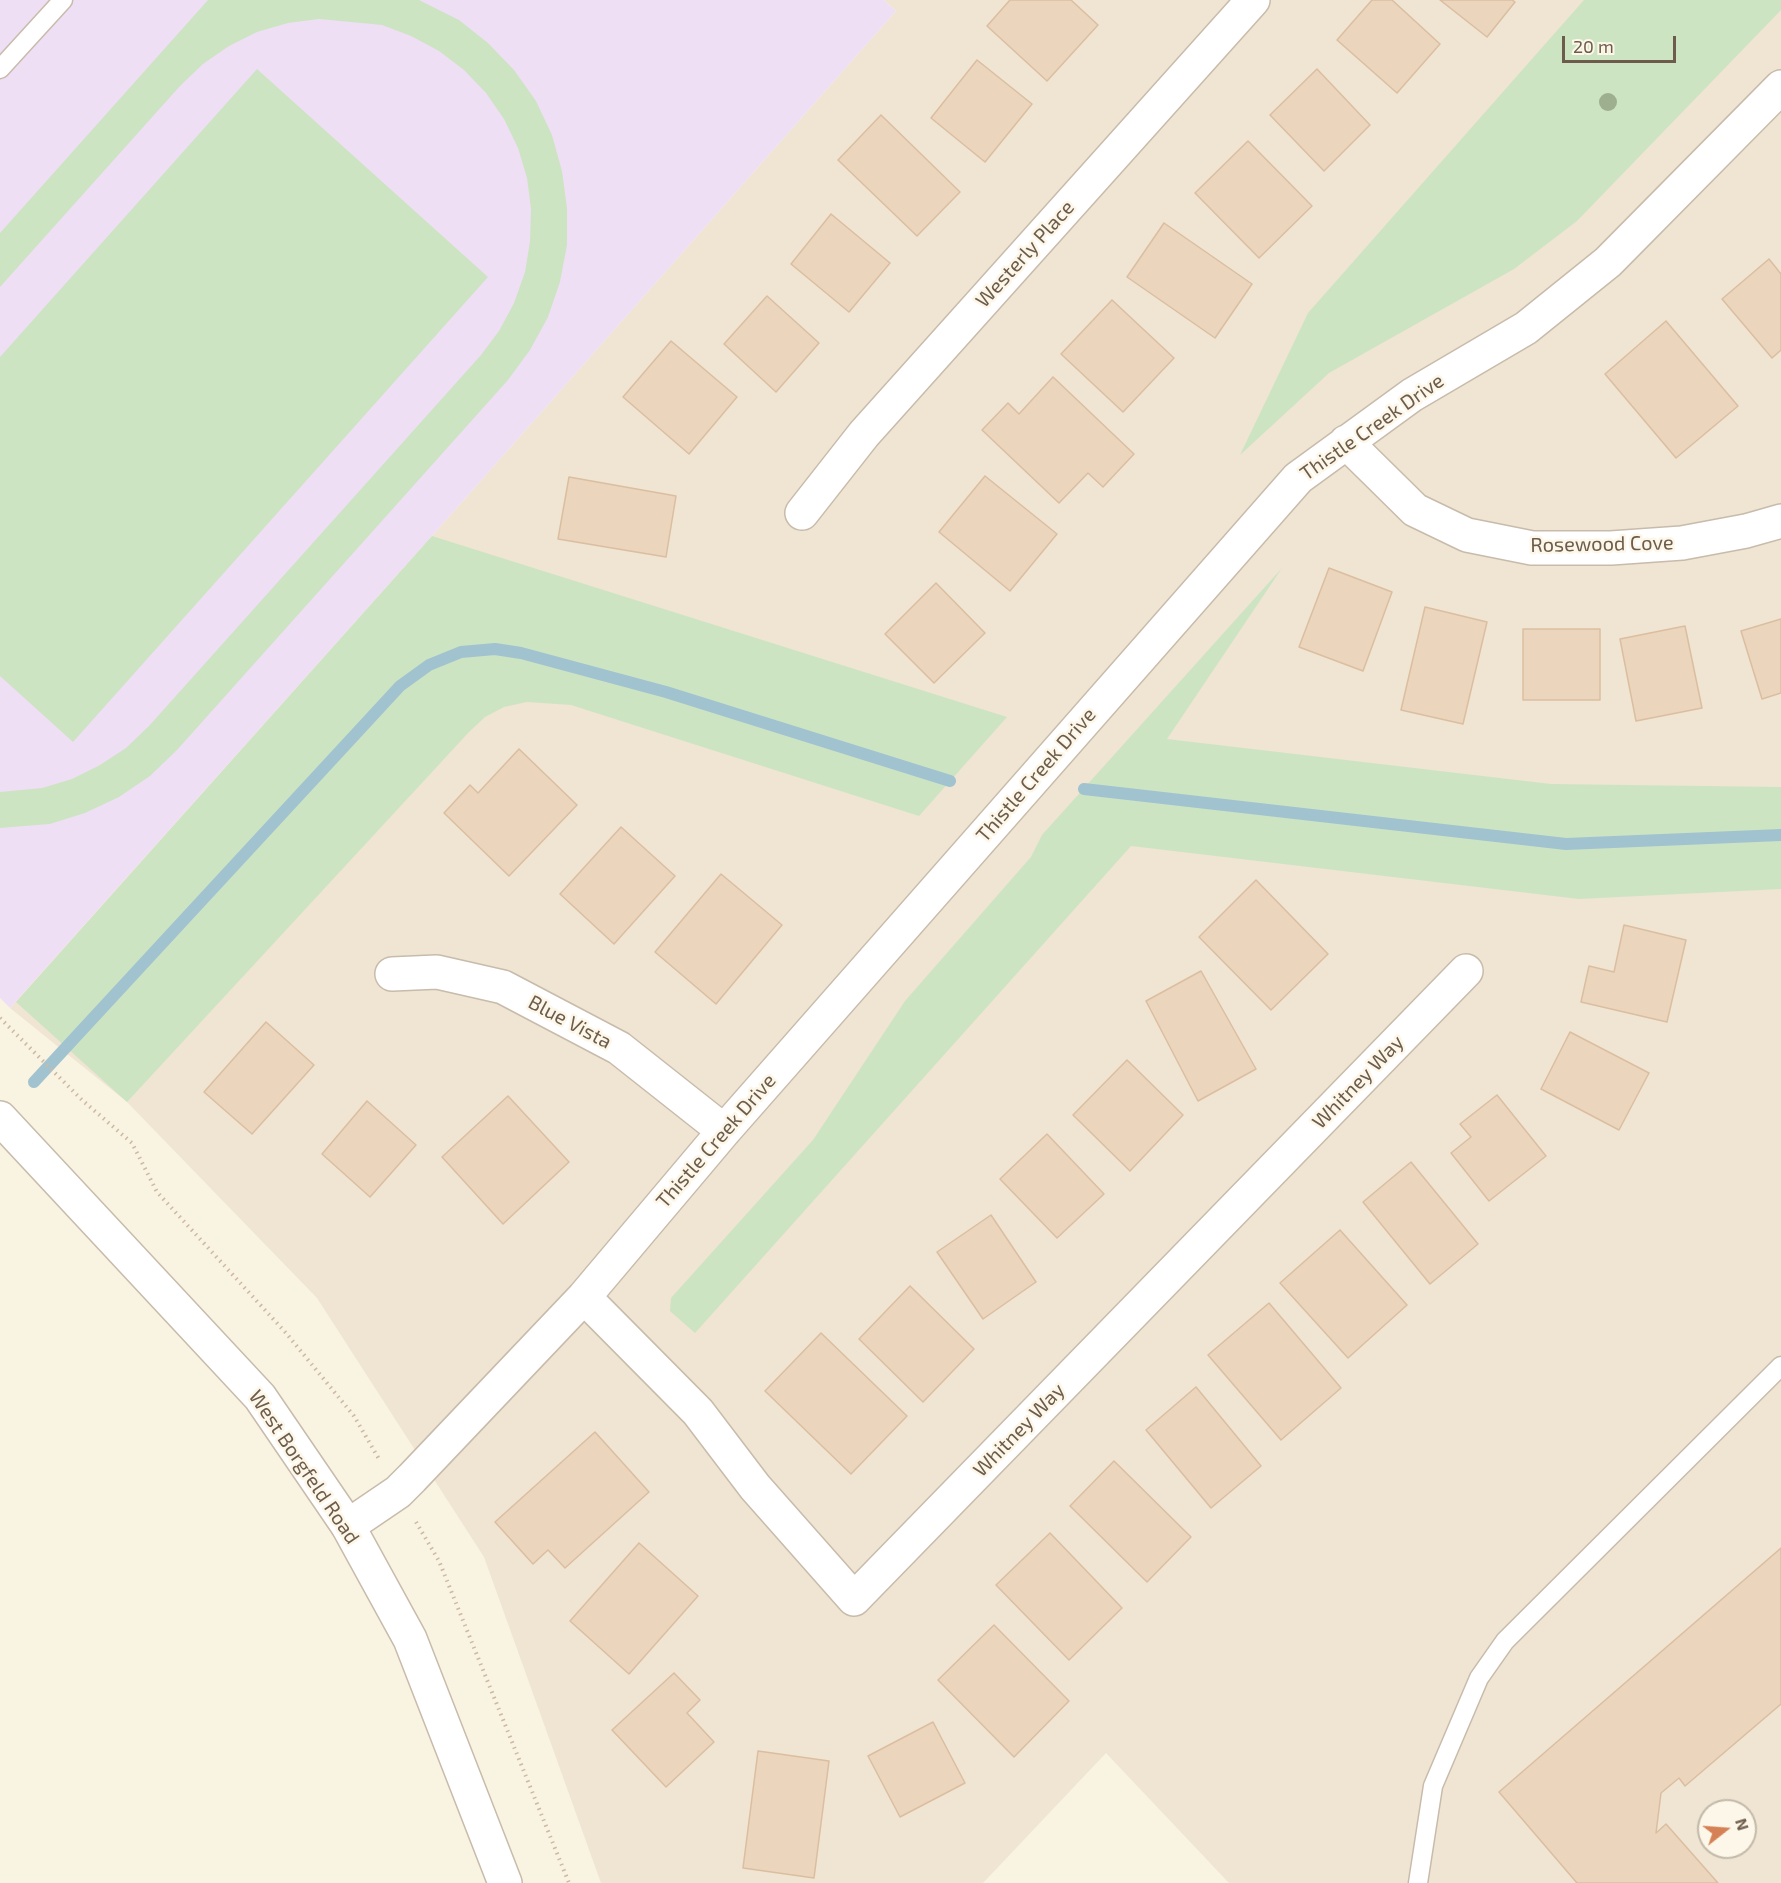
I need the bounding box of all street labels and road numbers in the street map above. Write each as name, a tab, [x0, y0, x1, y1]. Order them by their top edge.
street label: Westerly Place	[971, 196, 1079, 312]
street label: Thistle Creek Drive	[1296, 368, 1448, 486]
street label: Rosewood Cove	[1530, 531, 1674, 557]
street label: Thistle Creek Drive	[971, 703, 1101, 847]
street label: Blue Vista	[524, 990, 616, 1054]
street label: Whitney Way	[1307, 1030, 1409, 1134]
street label: Thistle Creek Drive	[651, 1069, 781, 1213]
street label: Whitney Way	[968, 1378, 1070, 1482]
street label: West Borgfeld Road	[244, 1385, 364, 1549]

